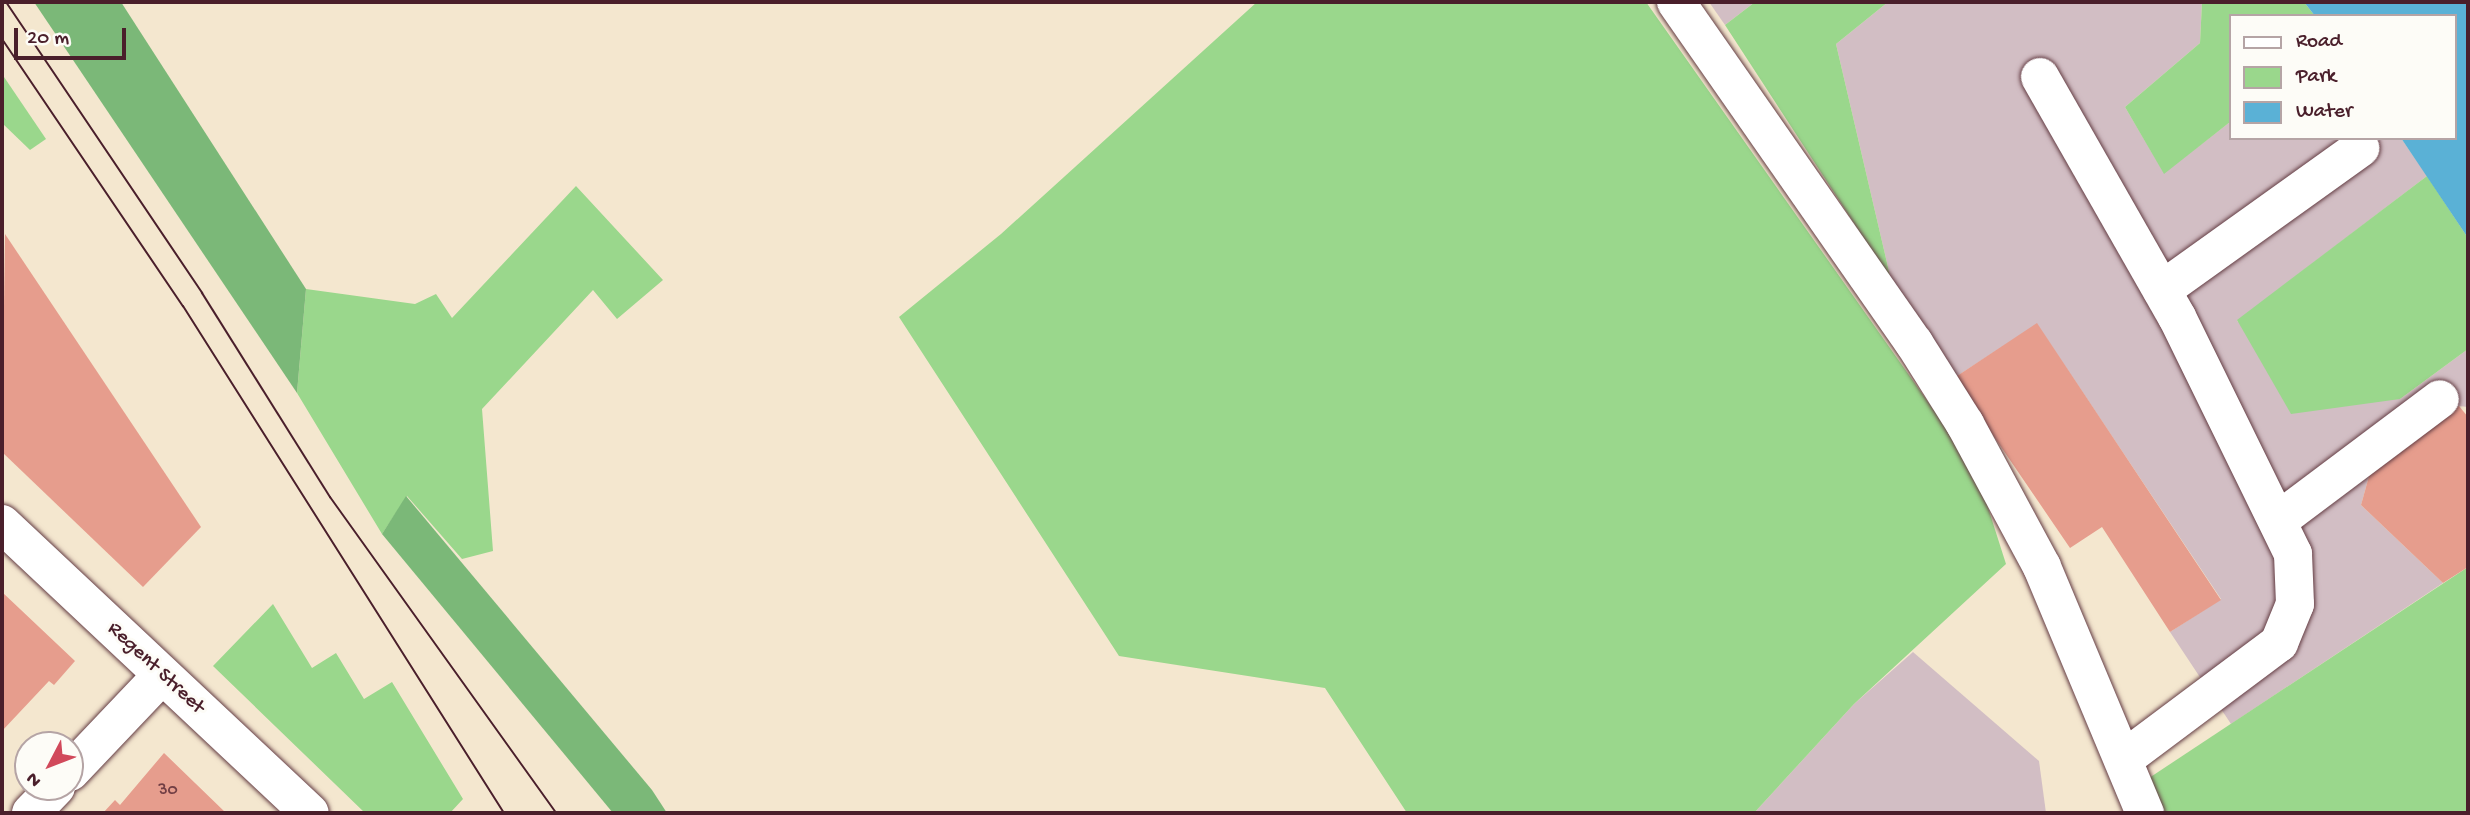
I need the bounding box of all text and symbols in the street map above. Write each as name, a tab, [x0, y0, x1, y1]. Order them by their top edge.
scale bar	[18, 14, 130, 58]
legend	[2228, 14, 2456, 140]
text: 20 m	[27, 27, 69, 52]
text: Road	[2296, 30, 2342, 55]
text: Park	[2296, 65, 2336, 90]
text: Water	[2296, 100, 2352, 125]
street label: Regent Street	[101, 617, 209, 721]
north arrow	[14, 731, 84, 801]
text: N	[22, 767, 47, 791]
house number: 30	[158, 780, 178, 802]

